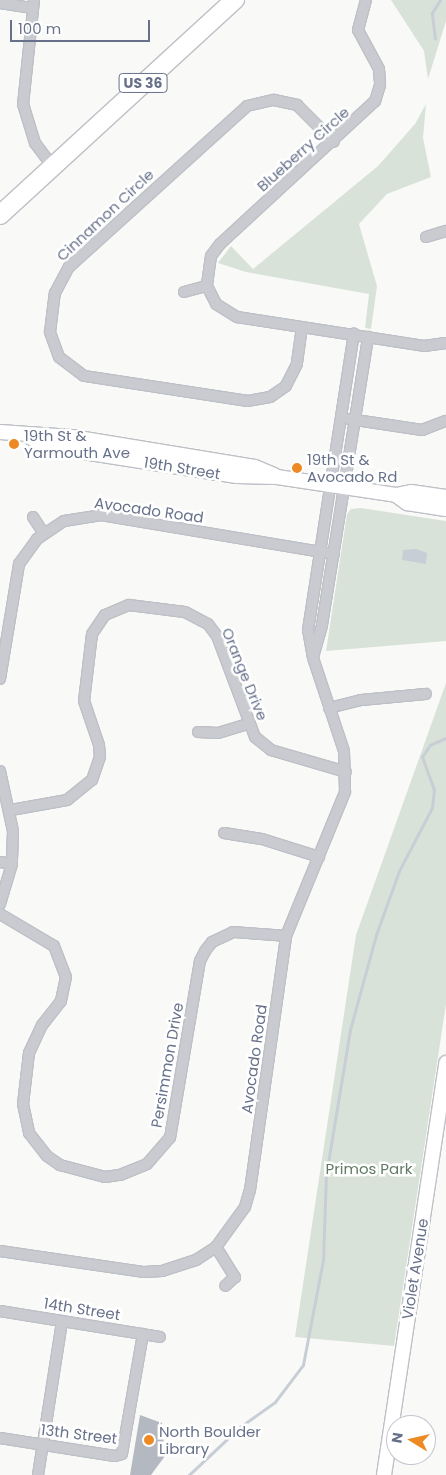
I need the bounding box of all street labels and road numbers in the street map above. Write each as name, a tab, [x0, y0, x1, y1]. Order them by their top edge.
road number: US 36	[118, 72, 168, 95]
street label: Blueberry Circle	[253, 103, 353, 195]
street label: Cinnamon Circle	[53, 165, 157, 265]
street label: 19th Street	[142, 453, 222, 483]
street label: Avocado Road	[93, 493, 205, 527]
street label: Orange Drive	[218, 625, 272, 723]
street label: Persimmon Drive	[147, 1001, 187, 1129]
street label: Avocado Road	[237, 1003, 271, 1115]
street label: Violet Avenue	[398, 1217, 432, 1321]
street label: 14th Street	[42, 1294, 122, 1324]
street label: 13th Street	[40, 1420, 118, 1448]

